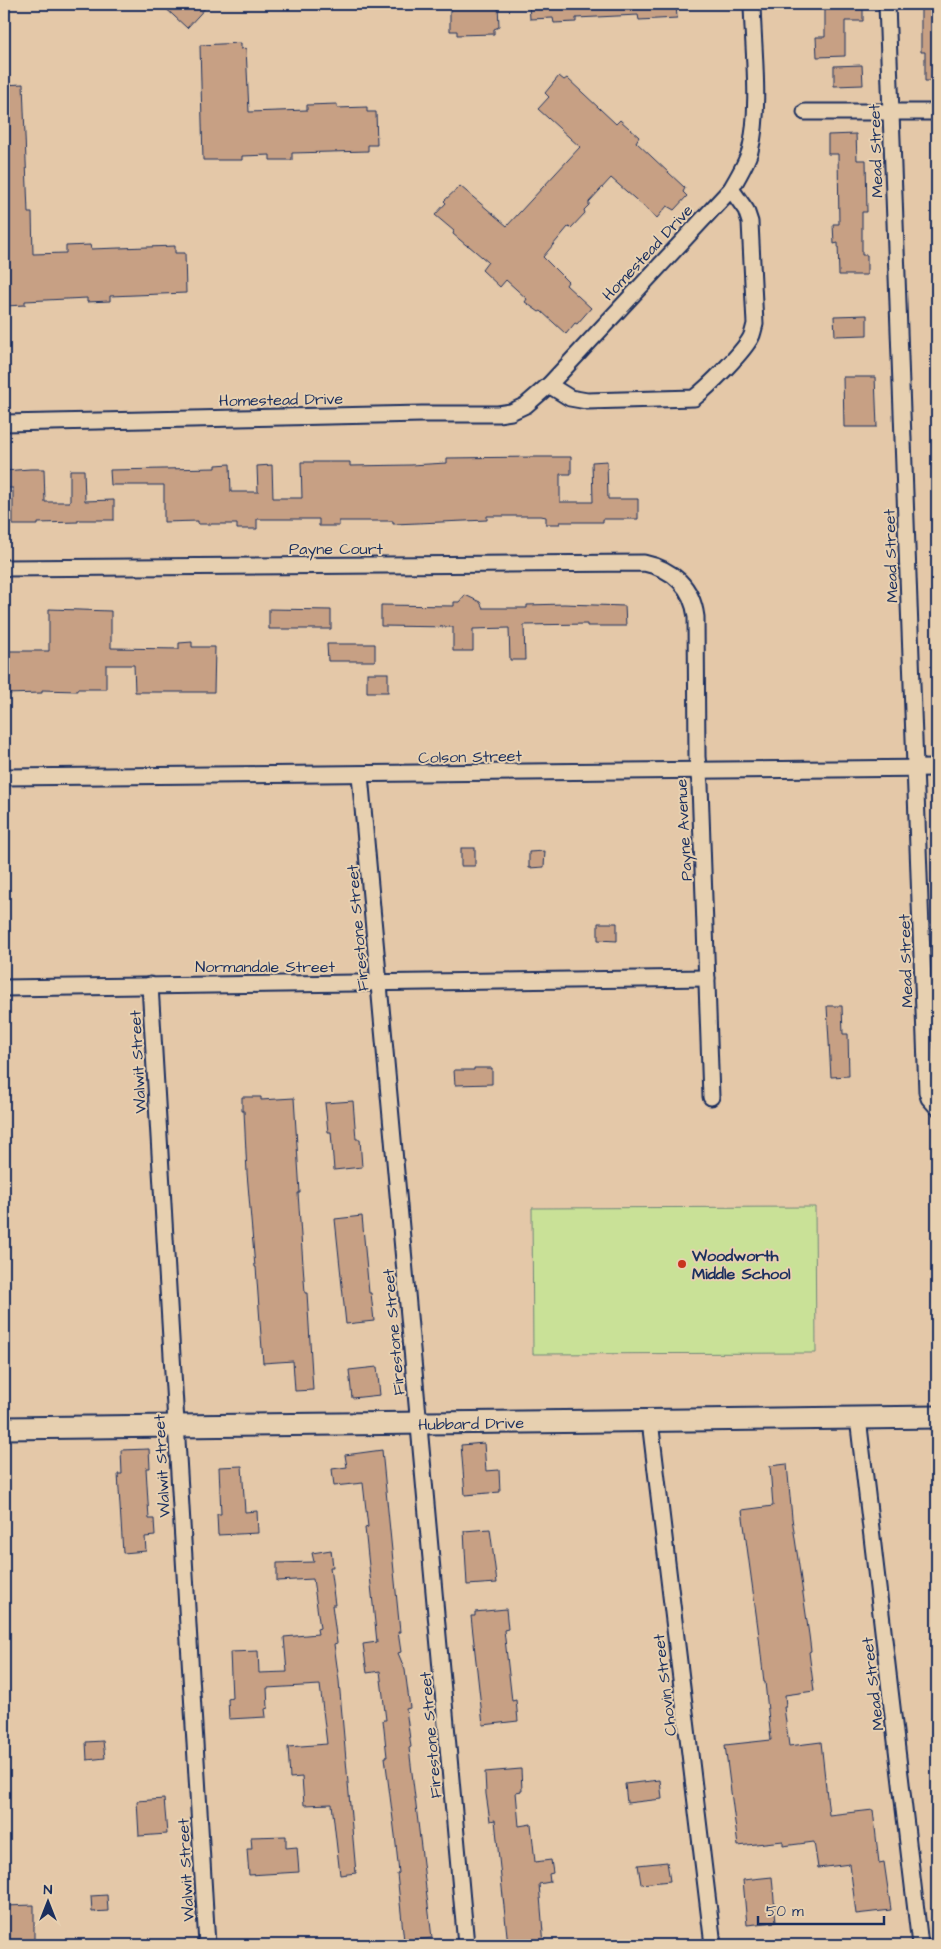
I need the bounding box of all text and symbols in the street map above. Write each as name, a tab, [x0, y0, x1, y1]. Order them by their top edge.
street label: Mead Street	[863, 103, 889, 198]
street label: Homestead Drive	[597, 199, 698, 306]
street label: Homestead Drive	[219, 388, 344, 412]
street label: Mead Street	[878, 508, 904, 603]
street label: Payne Court	[289, 538, 384, 561]
street label: Colson Street	[418, 745, 523, 769]
street label: Payne Avenue	[670, 778, 699, 882]
street label: Firestone Street	[341, 863, 374, 992]
street label: Mead Street	[893, 913, 919, 1008]
street label: Normandale Street	[195, 956, 335, 978]
street label: Walwit Street	[124, 1009, 152, 1114]
place label: Woodworth Middle School	[691, 1245, 791, 1285]
marker: Woodworth Middle School	[676, 1258, 688, 1270]
street label: Firestone Street	[377, 1267, 410, 1396]
street label: Hubbard Drive	[418, 1412, 525, 1436]
street label: Walwit Street	[148, 1413, 176, 1518]
street label: Chovin Street	[648, 1632, 682, 1737]
street label: Mead Street	[856, 1635, 890, 1732]
street label: Firestone Street	[414, 1670, 447, 1799]
street label: Walwit Street	[172, 1817, 200, 1922]
north arrow	[22, 1876, 72, 1926]
text: N	[44, 1880, 53, 1900]
scale bar	[758, 1894, 885, 1926]
text: 50 m	[766, 1901, 804, 1922]

